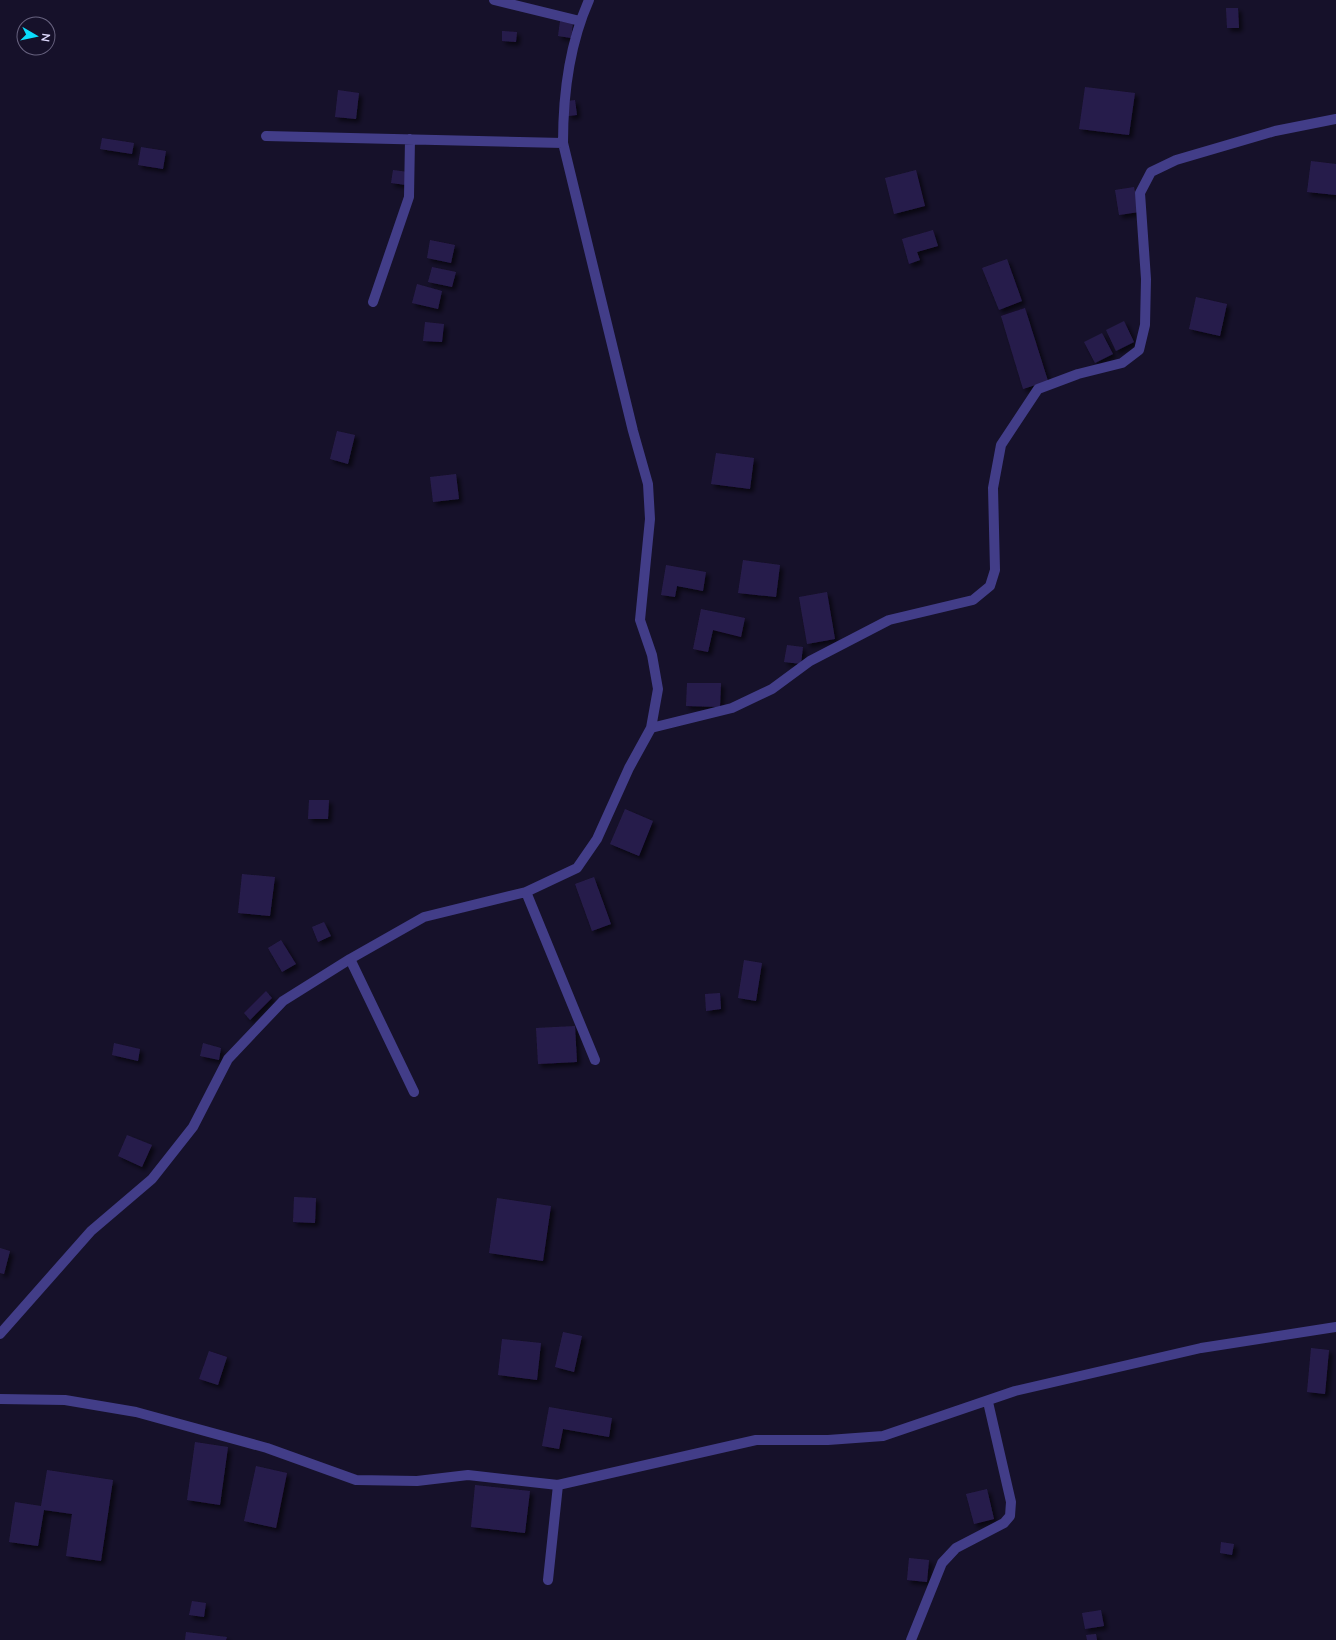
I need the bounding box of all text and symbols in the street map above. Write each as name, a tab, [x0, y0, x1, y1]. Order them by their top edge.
north arrow	[16, 16, 56, 56]
text: N	[39, 32, 53, 43]

